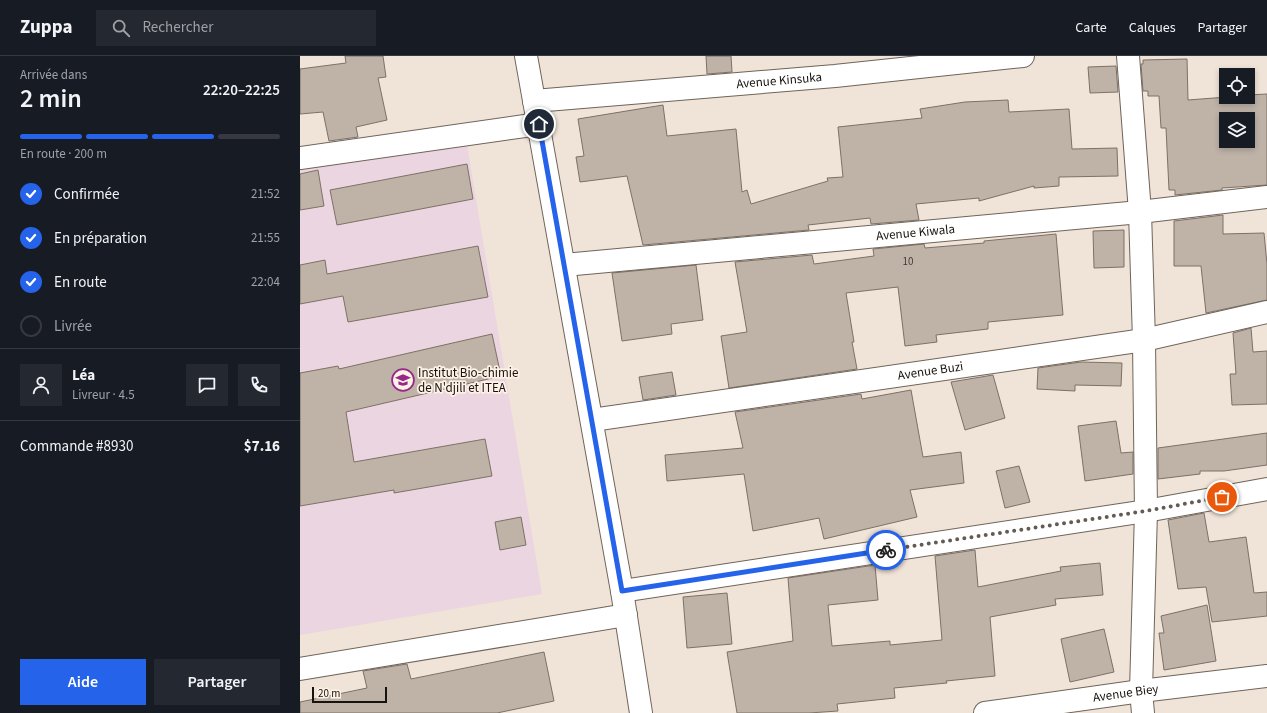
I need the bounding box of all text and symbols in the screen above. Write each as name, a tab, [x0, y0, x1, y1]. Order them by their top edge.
search box	[96, 10, 376, 46]
text: Zuppa	[20, 14, 72, 41]
icon: search	[110, 17, 132, 39]
text: Rechercher	[142, 17, 213, 38]
text: Carte	[1075, 18, 1107, 38]
text: Calques	[1129, 18, 1176, 38]
text: Partager	[1198, 18, 1247, 38]
text: Arrivée dans	[20, 66, 87, 84]
street label: Avenue Kinsuka	[736, 68, 823, 93]
map controls	[1219, 68, 1255, 148]
button: locate	[1219, 68, 1255, 104]
text: 2 min	[20, 80, 82, 117]
text: 22:20–22:25	[203, 80, 280, 101]
pin	[522, 107, 556, 141]
button: layers	[1219, 112, 1255, 148]
icon: home	[528, 113, 550, 135]
text: En route · 200 m	[20, 145, 107, 163]
icon: check	[20, 183, 42, 205]
text: Confirmée	[54, 184, 120, 205]
text: 21:52	[251, 185, 280, 203]
street label: Avenue Kiwala	[875, 220, 956, 245]
icon: check	[20, 227, 42, 249]
text: En préparation	[54, 228, 147, 249]
text: 21:55	[251, 229, 280, 247]
house number: 10	[903, 254, 913, 269]
icon: check	[20, 271, 42, 293]
text: En route	[54, 272, 107, 293]
text: 22:04	[251, 273, 280, 291]
text: Livrée	[54, 316, 92, 337]
street label: Avenue Buzi	[896, 357, 965, 385]
button: person	[20, 364, 62, 406]
button: chat	[186, 364, 228, 406]
button: phone	[238, 364, 280, 406]
place label: Institut Bio-chimie de N'djili et ITEA	[418, 364, 518, 397]
text: Léa	[72, 365, 95, 386]
school or university icon: Institut Bio-chimie de N'djili et ITEA	[390, 367, 416, 393]
text: Livreur · 4.5	[72, 386, 135, 404]
text: Commande #8930	[20, 436, 133, 457]
text: $7.16	[244, 436, 280, 457]
pin	[1205, 480, 1239, 514]
icon: bag	[1211, 486, 1233, 508]
courier	[866, 530, 906, 570]
icon: bike	[875, 539, 897, 561]
button: Aide	[20, 659, 146, 705]
button: Partager	[154, 659, 280, 705]
street label: Avenue Biey	[1092, 680, 1159, 707]
scale bar	[312, 685, 387, 704]
text: 20 m	[318, 686, 340, 701]

